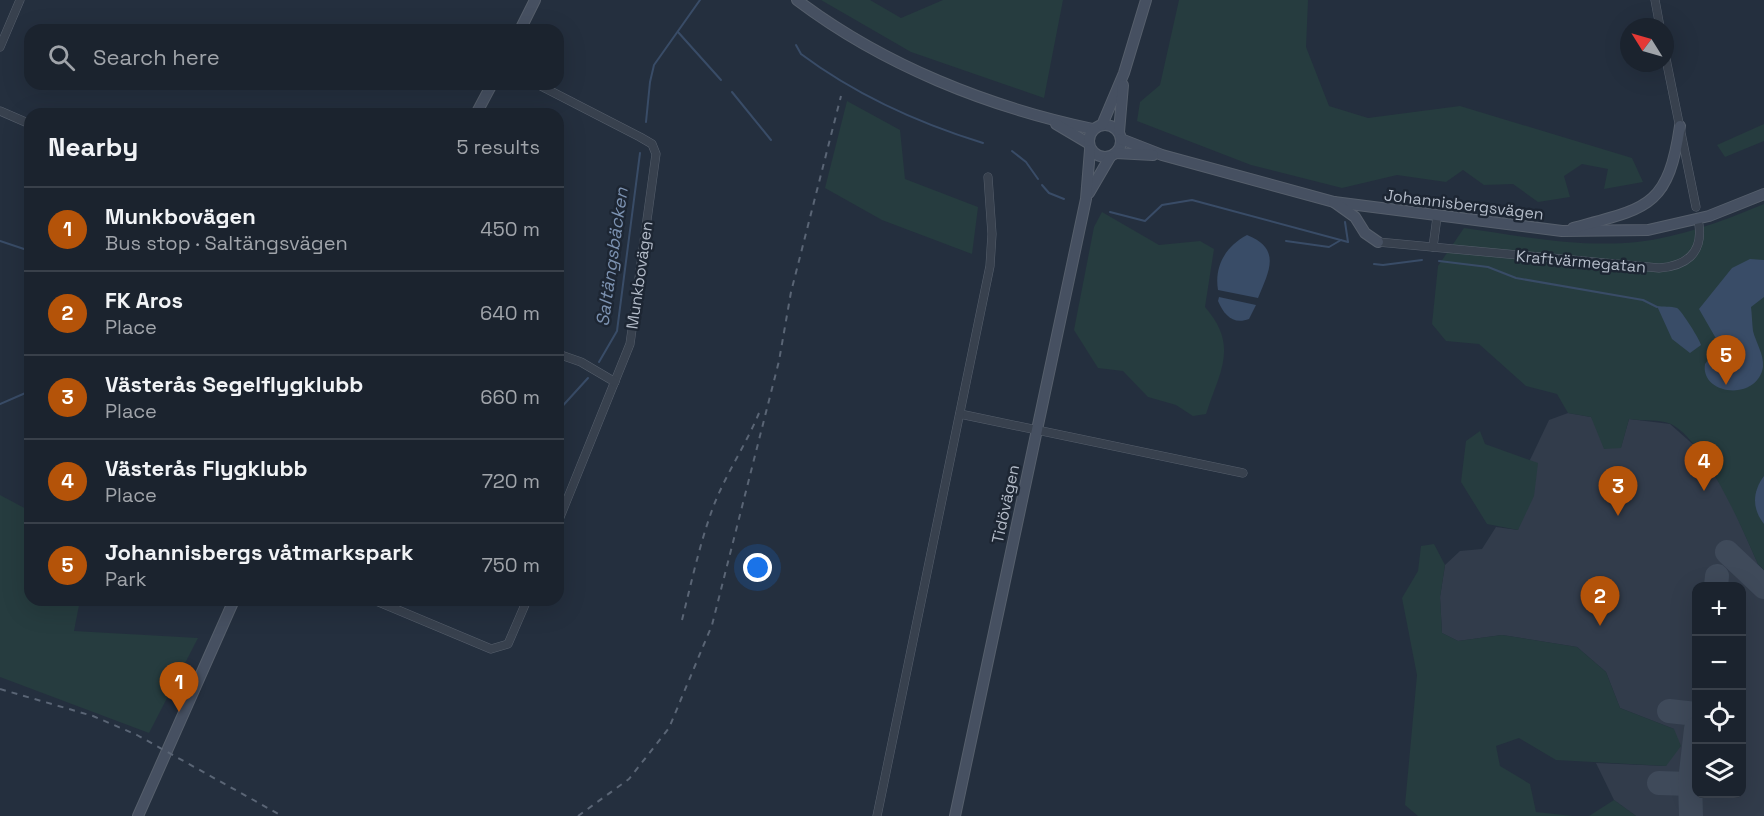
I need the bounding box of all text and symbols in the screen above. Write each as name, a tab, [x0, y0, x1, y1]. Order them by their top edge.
north arrow	[1620, 18, 1674, 72]
search box	[24, 24, 564, 90]
icon: search	[45, 41, 78, 74]
text: Search here	[93, 43, 220, 71]
text: Nearby	[48, 130, 138, 164]
text: 5 results	[456, 134, 540, 160]
street label: Johannisbergsvägen	[1383, 184, 1545, 225]
water label: Saltängsbäcken	[590, 185, 633, 328]
text: Munkbovägen	[105, 202, 256, 230]
text: 1	[63, 216, 72, 242]
text: 450 m	[480, 216, 540, 242]
street label: Munkbovägen	[622, 220, 657, 330]
text: Bus stop · Saltängsvägen	[105, 230, 348, 256]
street label: Kraftvärmegatan	[1515, 245, 1647, 278]
text: FK Aros	[105, 286, 183, 314]
text: 2	[62, 300, 73, 326]
text: 640 m	[480, 300, 540, 326]
text: Place	[105, 314, 157, 340]
pin: 5	[1706, 336, 1746, 385]
text: Västerås Segelflygklubb	[105, 370, 363, 398]
text: 3	[61, 384, 74, 410]
text: 660 m	[480, 384, 540, 410]
text: Place	[105, 398, 157, 424]
pin: 4	[1684, 442, 1724, 491]
text: Västerås Flygklubb	[105, 454, 307, 482]
street label: Tidövägen	[987, 463, 1024, 545]
pin: 3	[1598, 466, 1638, 516]
text: 4	[61, 468, 74, 494]
text: 720 m	[482, 468, 540, 494]
text: Place	[105, 482, 157, 508]
text: Johannisbergs våtmarkspark	[105, 538, 413, 566]
text: 5	[62, 552, 74, 578]
text: 750 m	[482, 552, 540, 578]
your location	[743, 553, 772, 582]
text: Park	[105, 566, 147, 592]
pin: 2	[1580, 576, 1620, 626]
map controls	[1692, 582, 1746, 798]
button: +	[1692, 582, 1746, 636]
button: −	[1692, 636, 1746, 690]
pin: 1	[160, 662, 198, 712]
button: locate	[1692, 690, 1746, 744]
button: layers	[1692, 744, 1746, 798]

